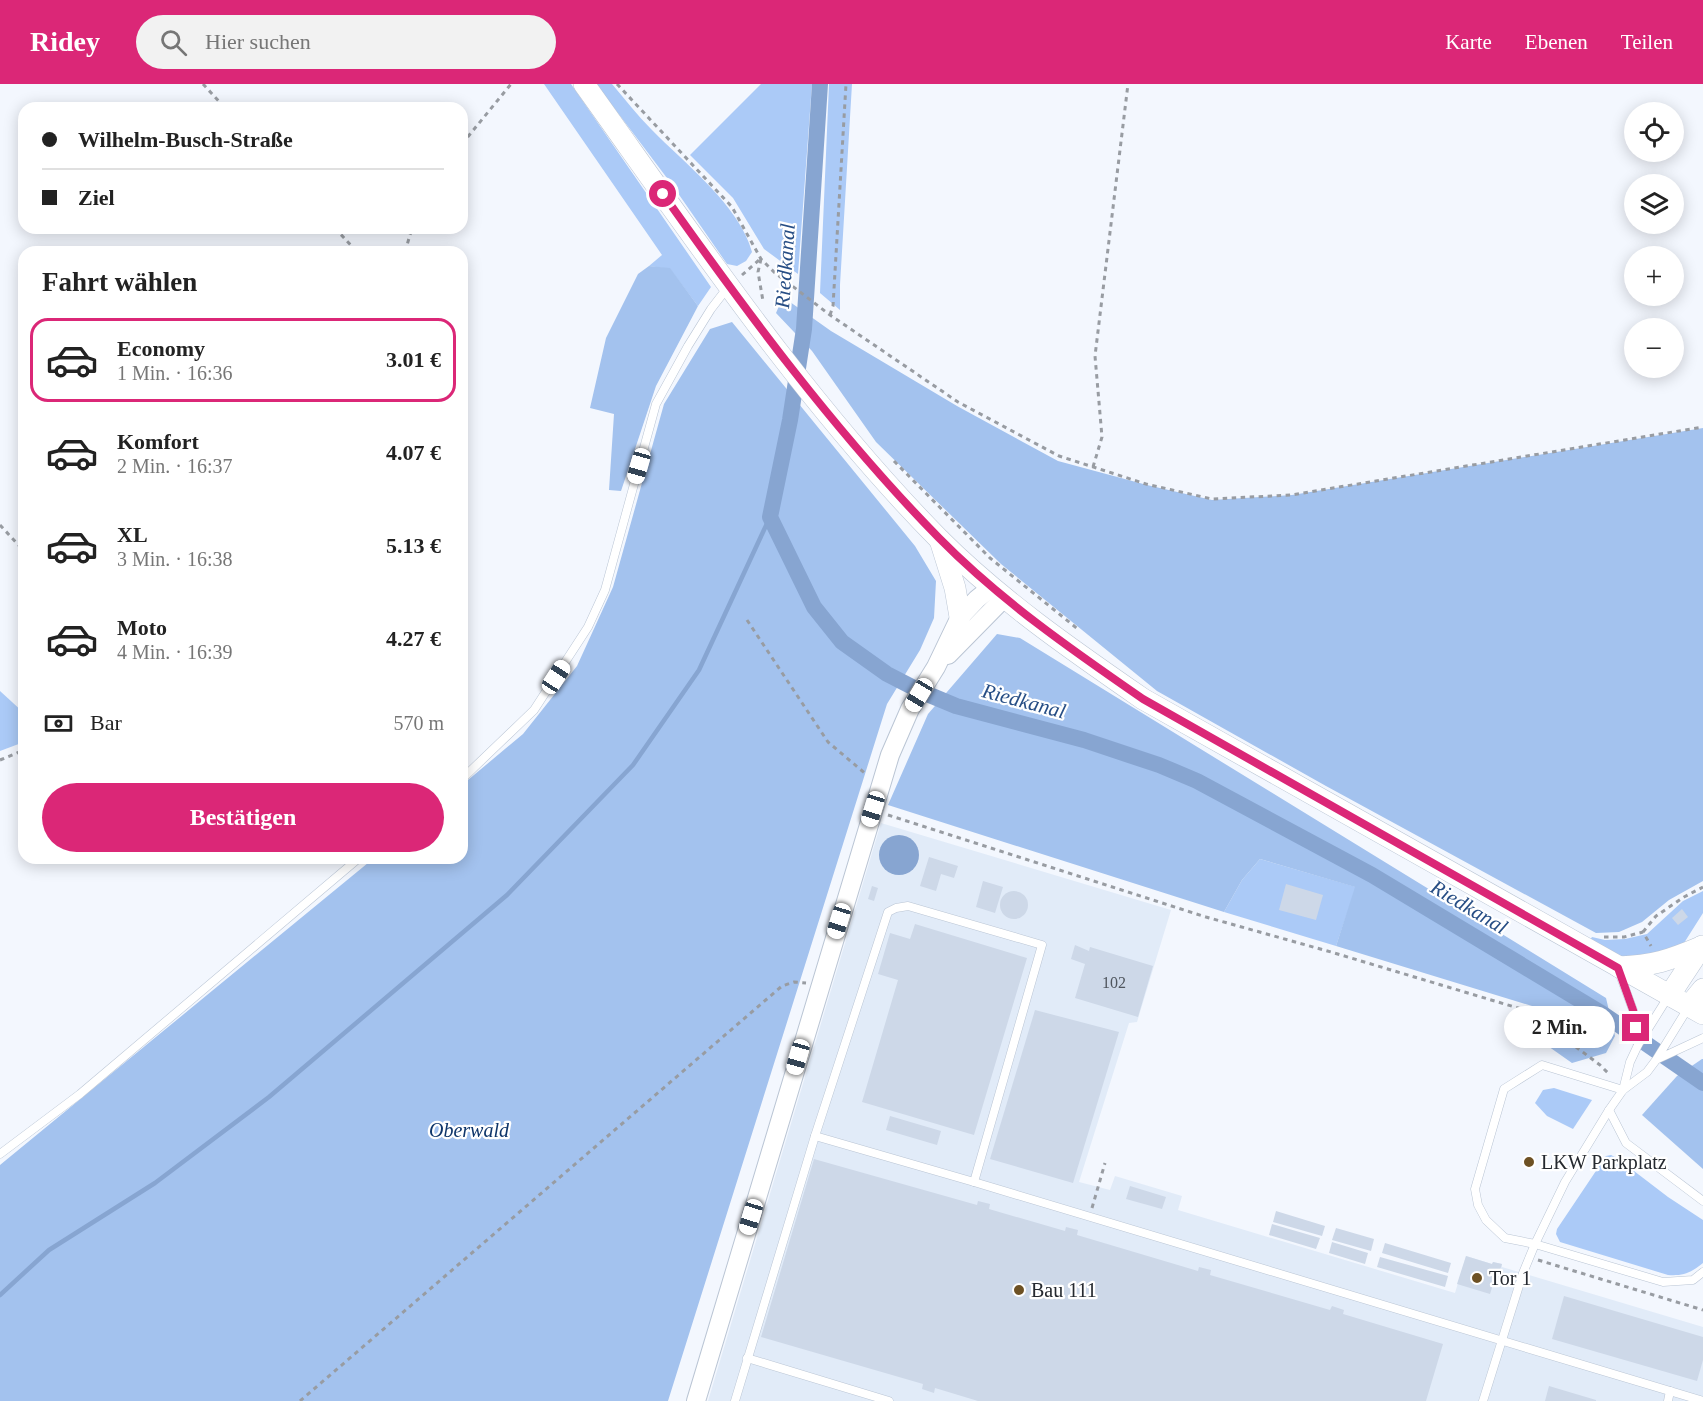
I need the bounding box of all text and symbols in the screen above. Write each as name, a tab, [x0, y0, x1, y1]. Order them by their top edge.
search box	[136, 15, 556, 69]
text: Ridey	[30, 26, 100, 57]
icon: search	[157, 26, 190, 59]
text: Hier suchen	[205, 29, 311, 54]
text: Karte	[1445, 30, 1492, 54]
text: Ebenen	[1525, 30, 1588, 54]
text: Teilen	[1621, 30, 1673, 54]
map controls	[1624, 102, 1684, 378]
button: locate	[1624, 102, 1684, 162]
text: Wilhelm-Busch-Straße	[78, 127, 293, 152]
button: layers	[1624, 174, 1684, 234]
route start	[649, 180, 676, 207]
text: Ziel	[78, 185, 115, 210]
water label: Riedkanal	[770, 223, 800, 310]
button: +	[1624, 246, 1684, 306]
text: Fahrt wählen	[42, 267, 197, 297]
button: −	[1624, 318, 1684, 378]
icon: car	[45, 333, 99, 387]
text: Economy	[117, 336, 205, 361]
text: 3.01 €	[386, 347, 441, 372]
text: 1 Min. · 16:36	[117, 362, 233, 384]
icon: car	[45, 426, 99, 480]
text: Komfort	[117, 429, 199, 454]
text: 4.07 €	[386, 440, 441, 465]
car	[625, 446, 653, 486]
text: 2 Min. · 16:37	[117, 455, 233, 477]
icon: car	[45, 519, 99, 573]
text: XL	[117, 522, 148, 547]
text: 5.13 €	[386, 533, 441, 558]
text: 3 Min. · 16:38	[117, 548, 233, 570]
icon: car	[45, 612, 99, 666]
text: Moto	[117, 615, 167, 640]
text: 4.27 €	[386, 626, 441, 651]
text: 4 Min. · 16:39	[117, 641, 233, 663]
car	[539, 657, 573, 697]
car	[902, 675, 936, 715]
water label: Riedkanal	[979, 678, 1068, 724]
icon: cash	[42, 707, 75, 740]
text: Bar	[90, 710, 122, 735]
text: 570 m	[393, 712, 444, 734]
button: Bestätigen	[42, 783, 444, 852]
car	[859, 789, 887, 829]
water label: Riedkanal	[1425, 874, 1512, 939]
car	[825, 901, 853, 941]
house number: 102	[1102, 974, 1126, 991]
callout: 2 Min.	[1504, 1007, 1615, 1049]
route end	[1622, 1014, 1649, 1041]
text: 2 Min.	[1532, 1016, 1587, 1038]
car	[784, 1037, 812, 1077]
park label: Oberwald	[429, 1119, 510, 1141]
place label: LKW Parkplatz	[1541, 1151, 1667, 1174]
marker: LKW Parkplatz	[1522, 1155, 1536, 1169]
car	[737, 1197, 765, 1237]
place label: Tor 1	[1489, 1267, 1531, 1289]
marker: Tor 1	[1470, 1271, 1484, 1285]
place label: Bau 111	[1031, 1279, 1097, 1301]
marker: Bau 111	[1012, 1283, 1026, 1297]

